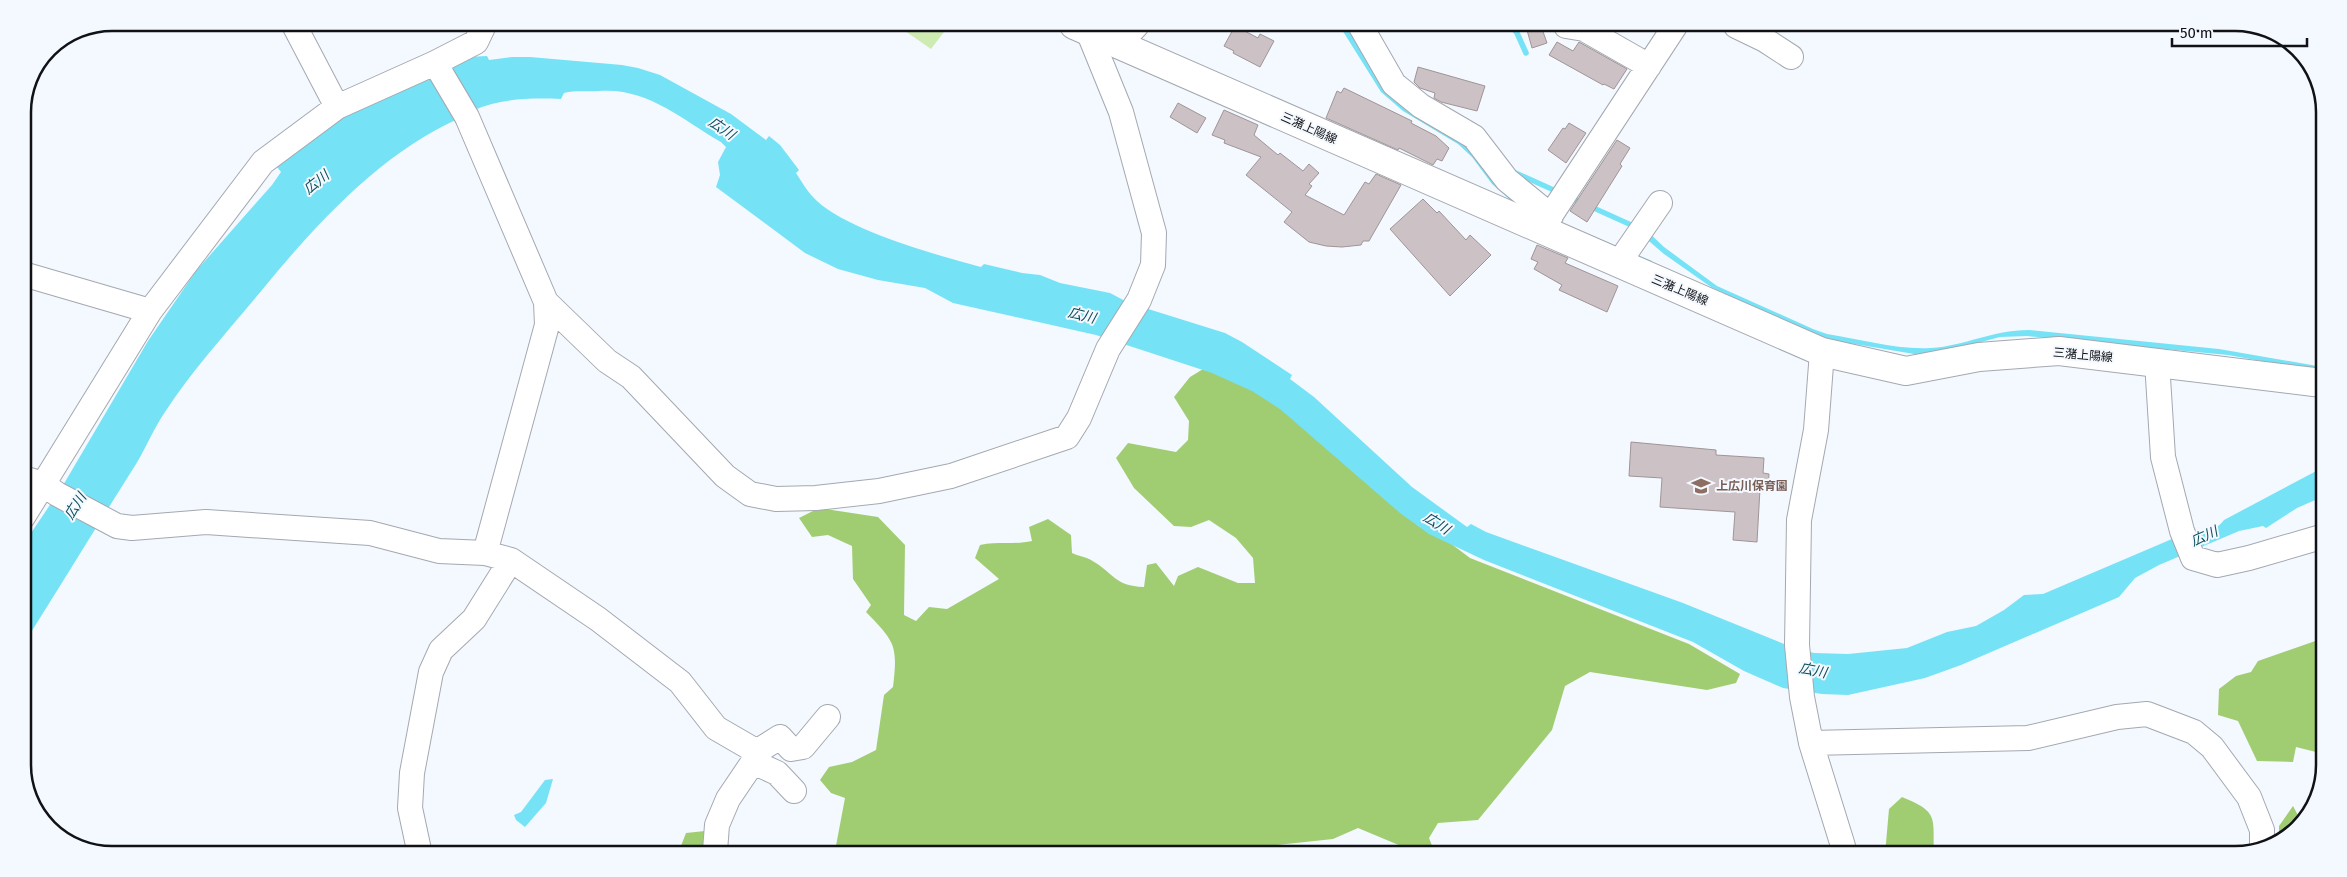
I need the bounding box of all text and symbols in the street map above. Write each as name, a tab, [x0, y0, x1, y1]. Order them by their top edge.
scale bar	[2172, 15, 2307, 47]
text: 50 m	[2180, 24, 2213, 42]
street label: 三潴上陽線	[1279, 109, 1339, 147]
water label: 広川	[705, 114, 740, 144]
water label: 広川	[300, 166, 334, 198]
street label: 三潴上陽線	[1650, 272, 1710, 308]
water label: 広川	[1066, 304, 1099, 328]
street label: 三潴上陽線	[2052, 345, 2114, 365]
school or university icon: 上広川保育園	[1690, 475, 1712, 497]
place label: 上広川保育園	[1716, 479, 1788, 493]
water label: 広川	[61, 488, 91, 523]
water label: 広川	[1420, 509, 1455, 539]
water label: 広川	[2188, 522, 2222, 550]
water label: 広川	[1798, 659, 1830, 682]

